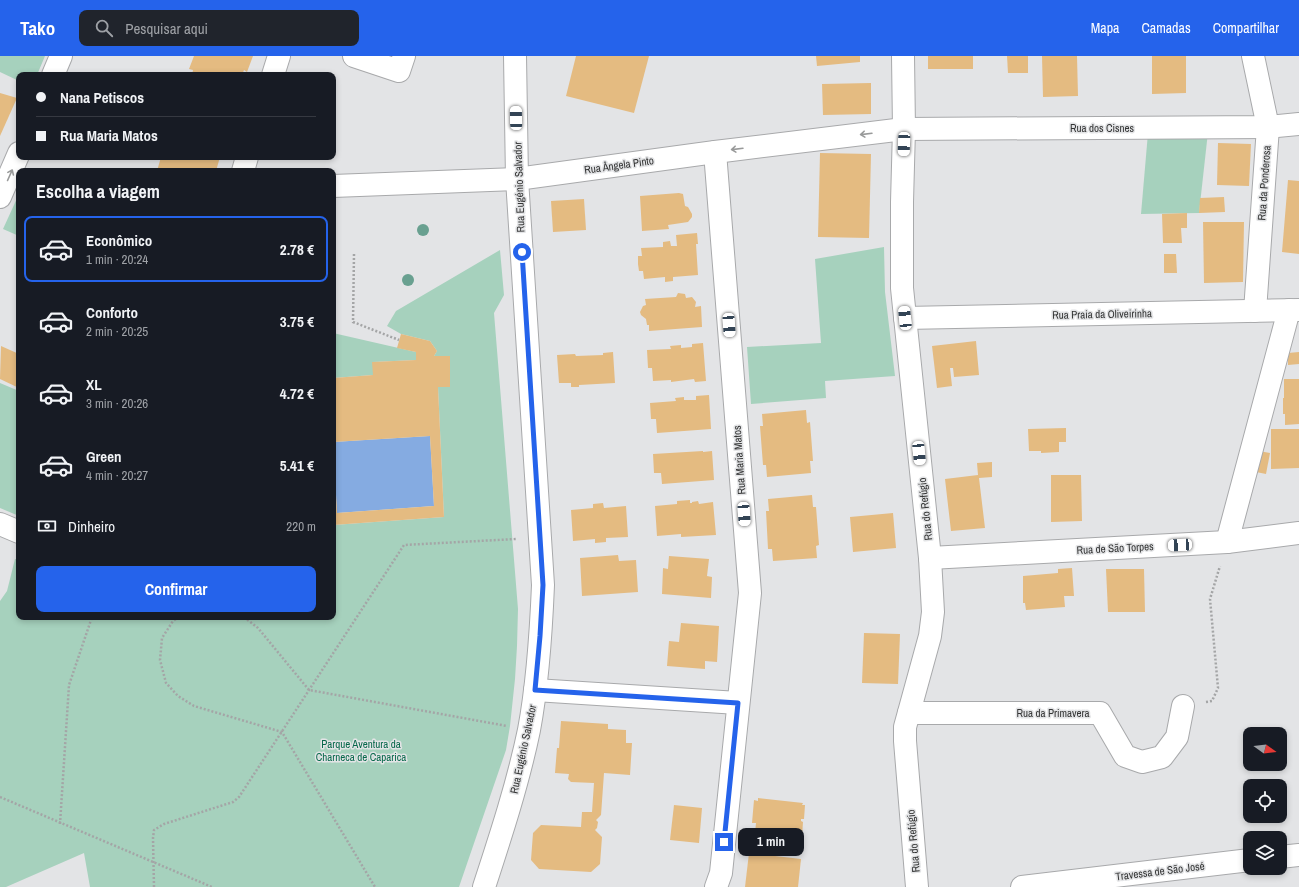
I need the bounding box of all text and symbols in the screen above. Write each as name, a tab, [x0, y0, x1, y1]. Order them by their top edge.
search box	[79, 10, 359, 46]
text: Tako	[20, 15, 55, 41]
icon: search	[93, 17, 115, 39]
text: Pesquisar aqui	[125, 18, 208, 39]
text: Mapa	[1091, 19, 1120, 37]
text: Camadas	[1142, 19, 1191, 37]
text: Compartilhar	[1213, 19, 1279, 37]
text: Nana Petiscos	[60, 87, 144, 108]
car	[510, 106, 522, 130]
street label: Rua dos Cisnes	[1070, 121, 1135, 135]
text: Rua Maria Matos	[60, 125, 158, 146]
one-way arrow	[860, 130, 873, 137]
car	[898, 132, 910, 156]
street label: Rua Eugénio Salvador	[510, 141, 528, 233]
one-way arrow	[730, 145, 743, 153]
street label: Rua da Ponderosa	[1254, 145, 1274, 221]
street label: Rua Ângela Pinto	[583, 153, 655, 177]
one-way arrow	[6, 169, 14, 181]
text: Escolha a viagem	[36, 179, 160, 204]
text: Econômico	[86, 230, 152, 251]
icon: car	[38, 231, 74, 267]
text: 2.78 €	[280, 239, 314, 260]
route start	[513, 243, 531, 261]
text: 1 min · 20:24	[86, 251, 148, 268]
text: Conforto	[86, 302, 138, 323]
icon: car	[38, 303, 74, 339]
car	[898, 305, 912, 331]
street label: Rua Praia da Oliveirinha	[1052, 306, 1152, 322]
text: 3.75 €	[280, 311, 314, 332]
car	[722, 313, 736, 337]
text: 2 min · 20:25	[86, 323, 148, 340]
text: XL	[86, 374, 102, 395]
icon: car	[38, 375, 74, 411]
text: 4.72 €	[280, 383, 314, 404]
text: 3 min · 20:26	[86, 395, 148, 412]
street label: Rua Maria Matos	[730, 425, 748, 495]
car	[912, 440, 926, 466]
text: Green	[86, 446, 122, 467]
icon: car	[38, 447, 74, 483]
text: 5.41 €	[280, 455, 314, 476]
text: 4 min · 20:27	[86, 467, 148, 484]
street label: Rua do Refúgio	[915, 477, 935, 541]
car	[737, 502, 751, 526]
icon: cash	[36, 515, 58, 537]
text: Dinheiro	[68, 516, 115, 537]
text: 220 m	[286, 518, 316, 535]
car	[1168, 538, 1192, 552]
street label: Rua de São Torpes	[1076, 539, 1154, 557]
button: Confirmar	[36, 566, 316, 612]
street label: Rua Eugénio Salvador	[507, 703, 539, 795]
street label: Rua da Primavera	[1016, 706, 1090, 720]
north arrow	[1243, 727, 1287, 771]
map controls	[1243, 727, 1287, 875]
park label: Parque Aventura da Charneca de Caparica	[316, 737, 406, 764]
button: locate	[1243, 779, 1287, 823]
street label: Rua do Refúgio	[903, 809, 923, 873]
callout: 1 min	[738, 828, 804, 856]
button: layers	[1243, 831, 1287, 875]
route end	[715, 833, 733, 851]
text: 1 min	[757, 833, 785, 850]
street label: Travessa de São José	[1115, 859, 1205, 883]

